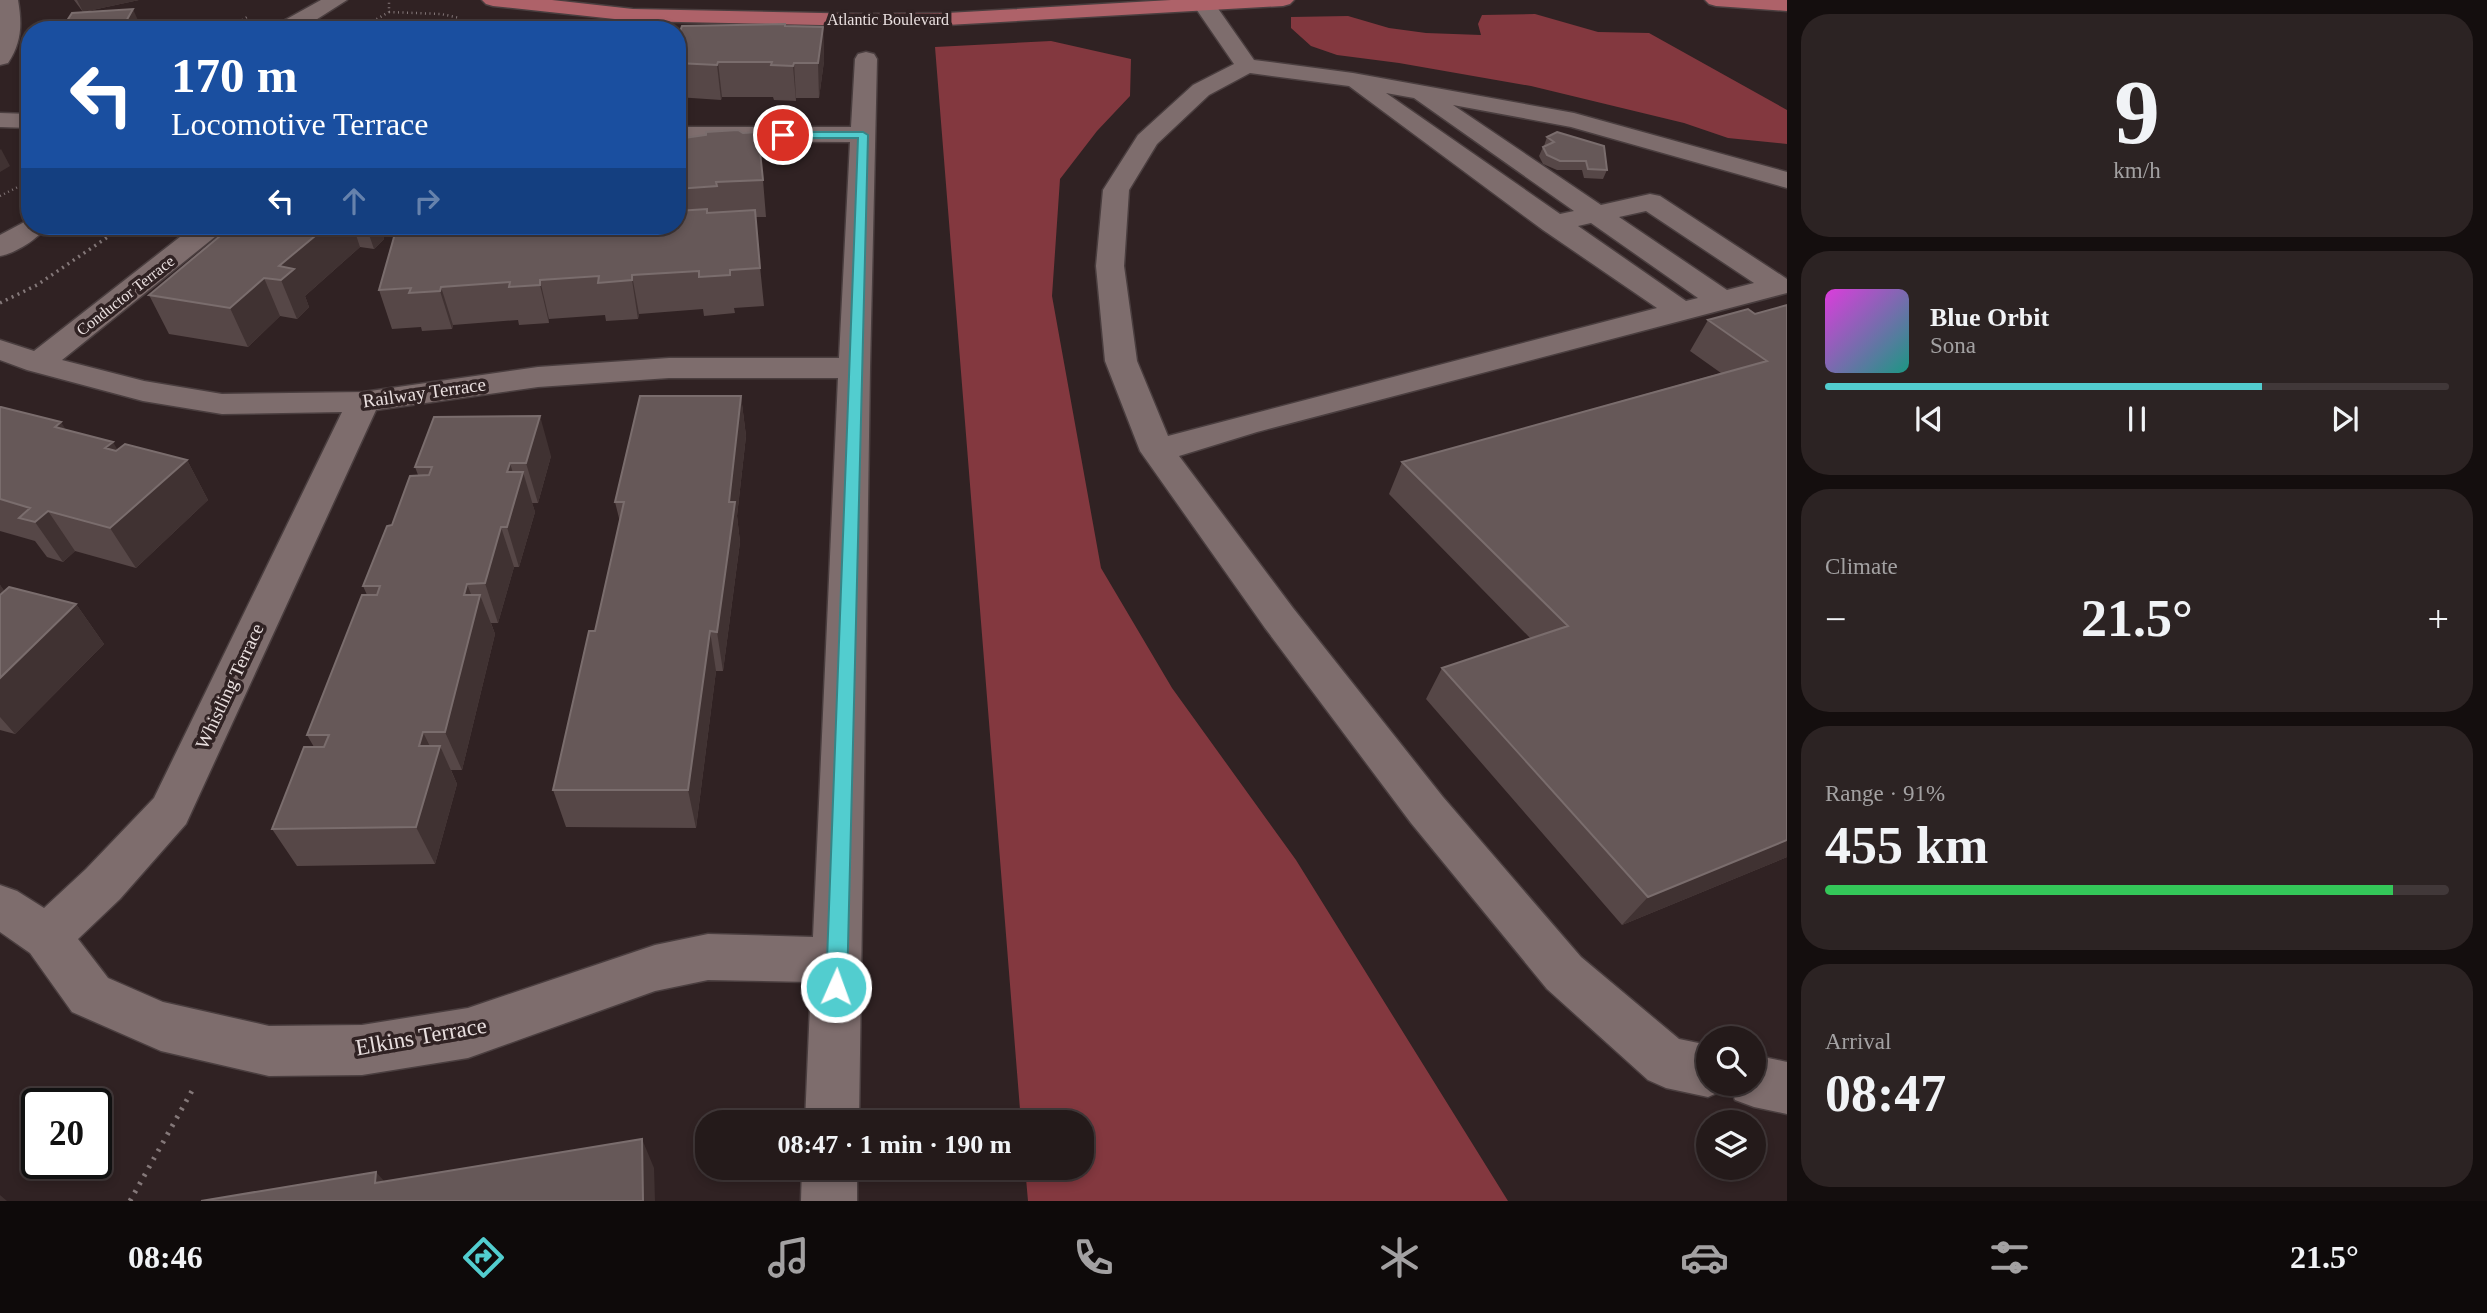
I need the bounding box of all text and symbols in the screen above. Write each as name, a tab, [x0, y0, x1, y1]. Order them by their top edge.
street label: Atlantic Boulevard	[827, 11, 949, 28]
text: 170 m	[171, 48, 298, 103]
icon: left	[56, 49, 147, 140]
text: 9	[2114, 62, 2160, 163]
pin	[753, 105, 813, 165]
text: Locomotive Terrace	[171, 106, 428, 142]
icon: arrive	[764, 116, 802, 154]
text: km/h	[2113, 158, 2161, 183]
icon: left	[262, 182, 300, 220]
icon: ahead	[335, 182, 373, 220]
icon: right	[408, 182, 446, 220]
street label: Conductor Terrace	[73, 252, 177, 339]
text: Blue Orbit	[1930, 303, 2049, 332]
text: Sona	[1930, 333, 1976, 358]
street label: Railway Terrace	[361, 373, 487, 412]
icon: previous	[1910, 400, 1948, 438]
icon: pause	[2118, 400, 2156, 438]
icon: next	[2326, 400, 2364, 438]
text: Climate	[1825, 554, 1898, 579]
text: 21.5°	[2081, 590, 2193, 647]
text: −	[1825, 598, 1846, 640]
text: +	[2428, 598, 2449, 640]
street label: Whistling Terrace	[191, 620, 268, 752]
text: Range · 91%	[1825, 781, 1945, 806]
text: 455 km	[1825, 817, 1988, 874]
position arrow	[799, 950, 873, 1024]
street label: Elkins Terrace	[354, 1013, 489, 1060]
map controls	[1696, 1026, 1766, 1180]
button: search	[1696, 1026, 1766, 1096]
text: Arrival	[1825, 1029, 1891, 1054]
text: 08:47	[1825, 1065, 1946, 1122]
speed limit sign: 20	[21, 1088, 112, 1179]
button: layers	[1696, 1110, 1766, 1180]
text: 08:47 · 1 min · 190 m	[778, 1130, 1012, 1159]
icon: directions	[459, 1233, 508, 1282]
icon: music	[764, 1233, 813, 1282]
icon: phone	[1069, 1233, 1118, 1282]
icon: climate	[1375, 1233, 1424, 1282]
icon: car	[1680, 1233, 1729, 1282]
icon: filters	[1985, 1233, 2034, 1282]
text: 08:46	[128, 1239, 203, 1275]
text: 21.5°	[2290, 1239, 2359, 1275]

